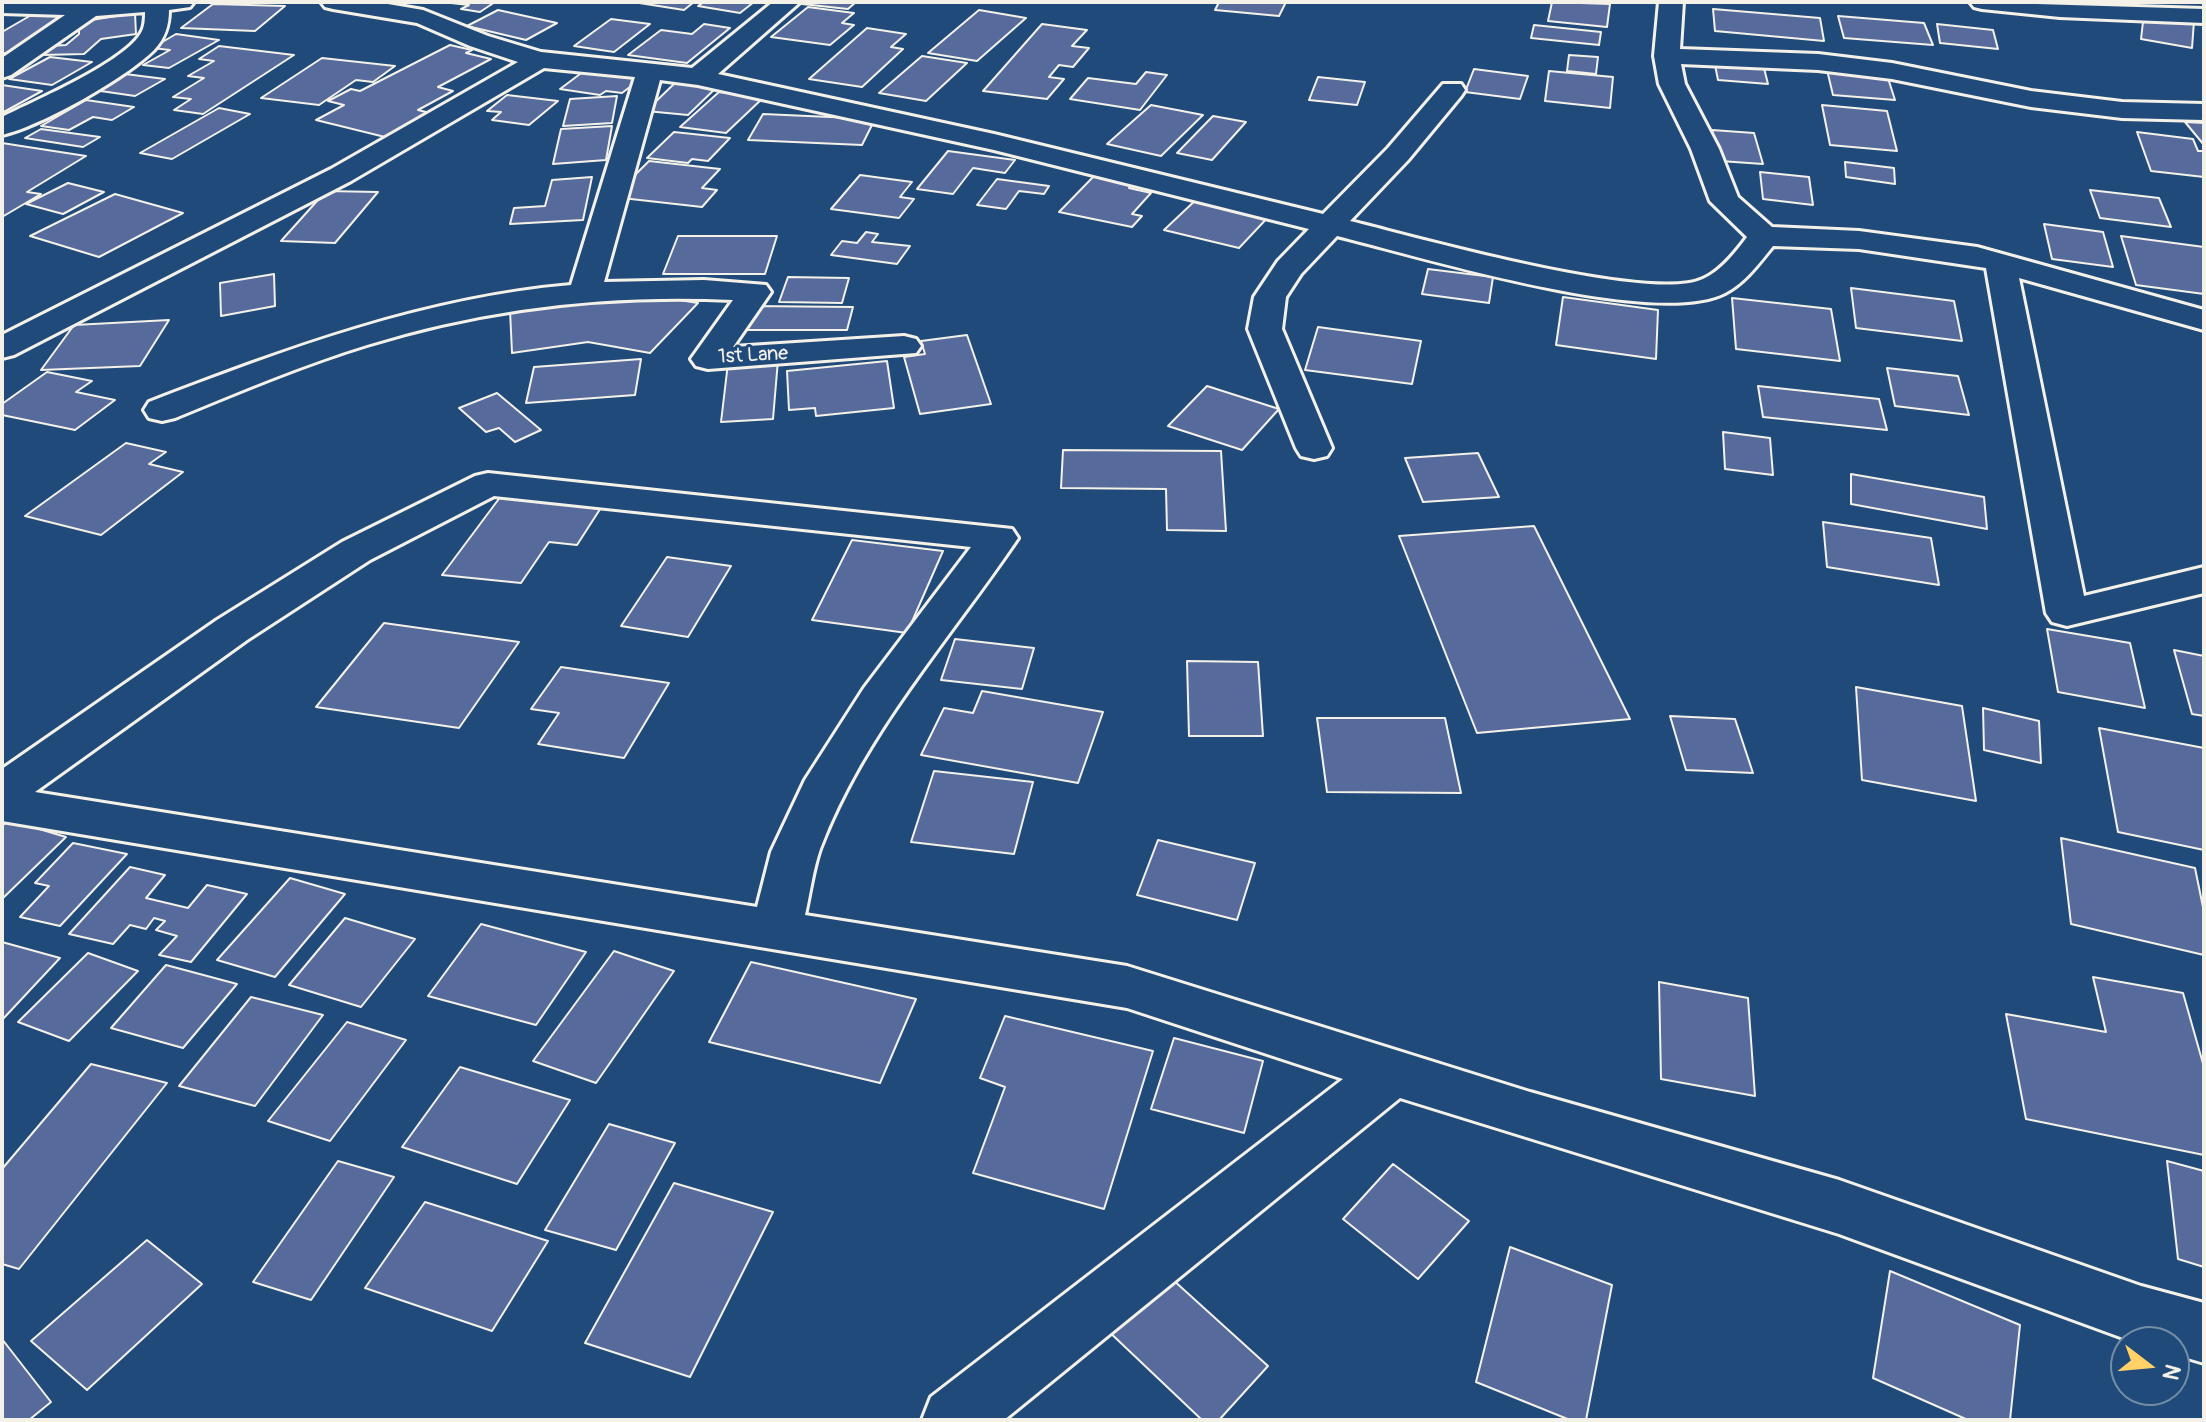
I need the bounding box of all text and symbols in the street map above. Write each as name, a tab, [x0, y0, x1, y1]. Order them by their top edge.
street label: 1st Lane	[717, 342, 789, 370]
north arrow	[2110, 1326, 2190, 1406]
text: N	[2156, 1361, 2187, 1383]

